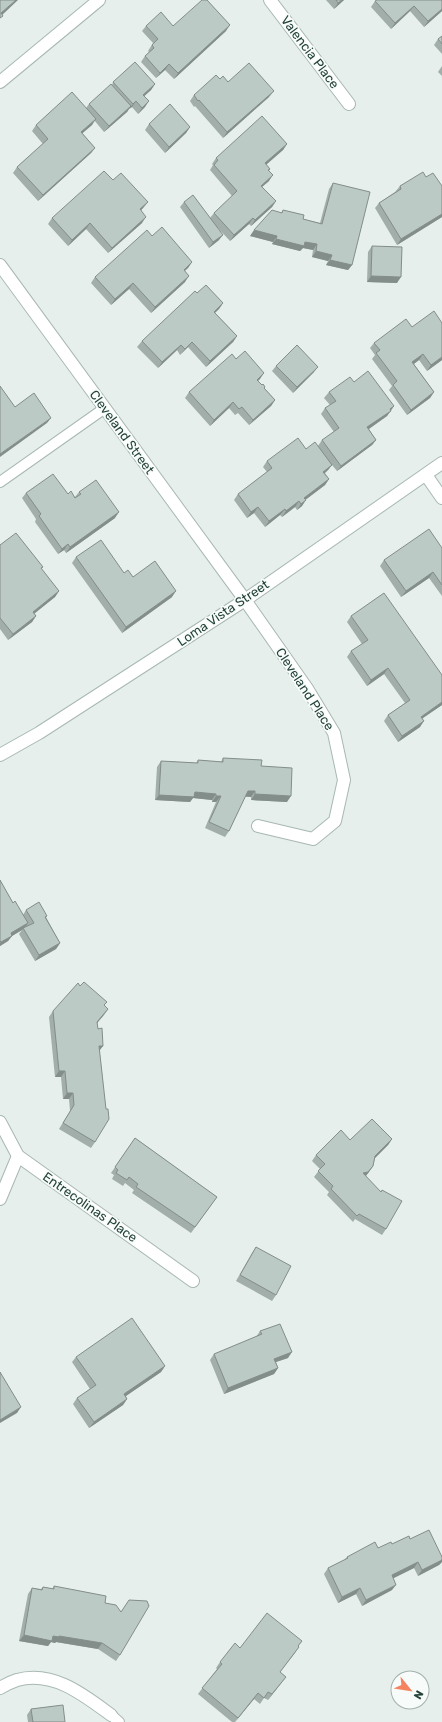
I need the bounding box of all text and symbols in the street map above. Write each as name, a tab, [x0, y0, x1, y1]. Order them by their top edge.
street label: Valencia Place	[278, 13, 342, 91]
street label: Cleveland Street	[87, 387, 157, 477]
street label: Loma Vista Street	[174, 577, 272, 649]
street label: Cleveland Place	[273, 645, 337, 733]
street label: Entrecolinas Place	[40, 1169, 140, 1245]
north arrow	[390, 1670, 430, 1710]
text: N	[411, 1688, 426, 1701]

